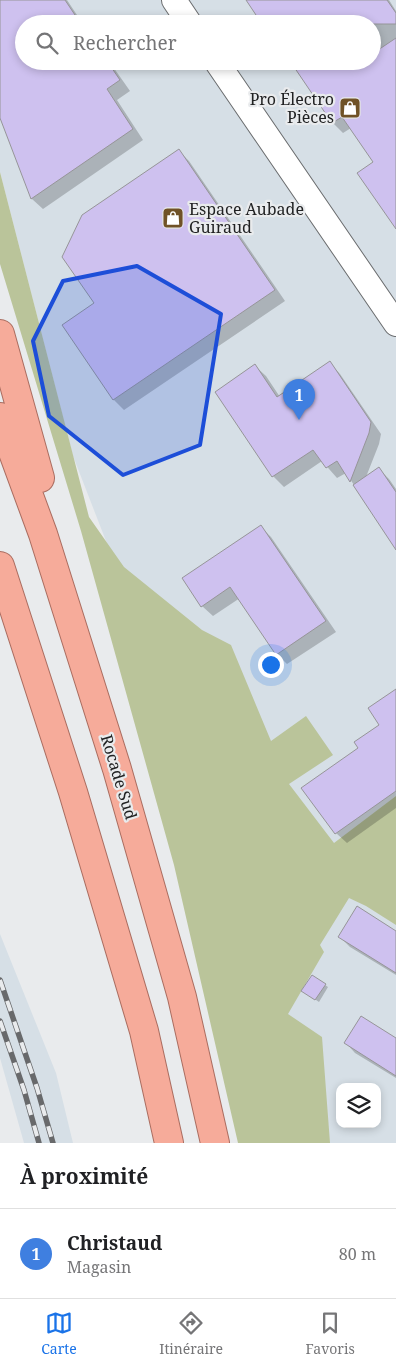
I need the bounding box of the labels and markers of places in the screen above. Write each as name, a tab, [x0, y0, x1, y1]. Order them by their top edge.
place label: Pro Électro Pièces	[250, 88, 334, 128]
shop icon: Pro Électro Pièces	[338, 96, 362, 120]
place label: Espace Aubade Guiraud	[189, 198, 304, 238]
shop icon: Espace Aubade Guiraud	[161, 206, 185, 230]
pin: 1	[283, 379, 315, 420]

